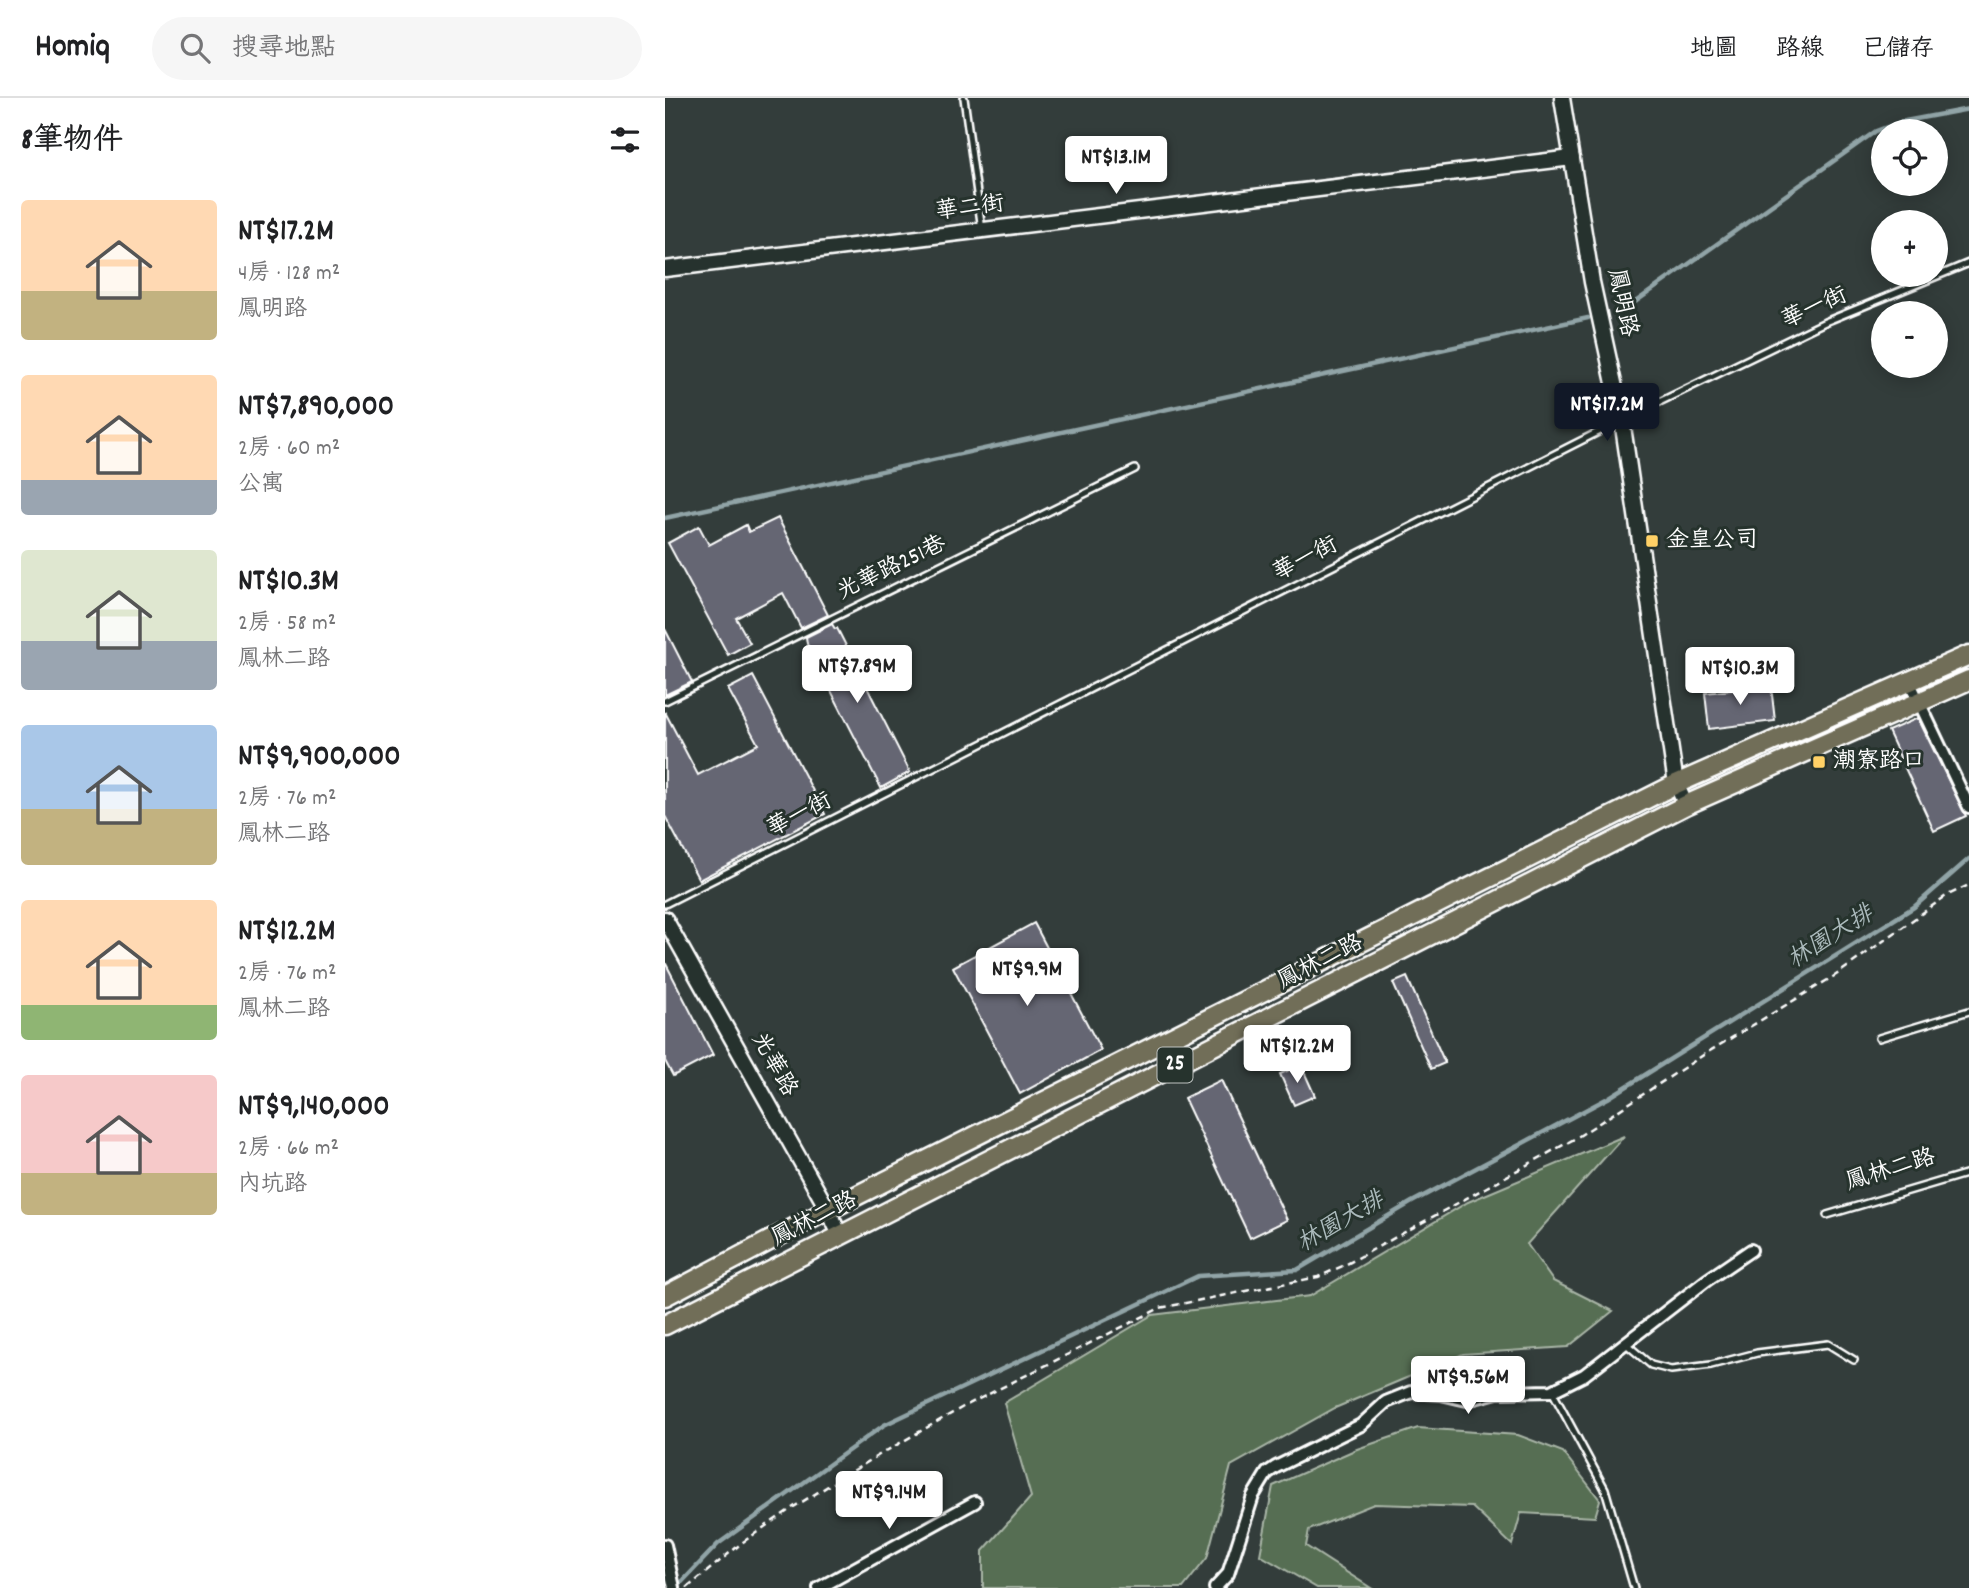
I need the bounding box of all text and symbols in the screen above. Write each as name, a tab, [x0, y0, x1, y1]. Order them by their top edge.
search box	[152, 17, 642, 80]
text: Homiq	[35, 25, 110, 72]
icon: search	[176, 29, 214, 67]
text: 搜尋地點	[232, 31, 336, 68]
text: 地圖	[1690, 33, 1738, 67]
text: 路線	[1776, 33, 1824, 67]
text: 已儲存	[1862, 33, 1934, 67]
map controls	[1871, 119, 1948, 378]
button: locate	[1871, 119, 1948, 196]
text: 8筆物件	[21, 121, 123, 164]
icon: filters	[606, 121, 644, 159]
pin: NT$13.1M	[1044, 136, 1188, 196]
text: NT$13.1M	[1081, 142, 1151, 175]
street label: 華二街	[934, 188, 1006, 230]
button: +	[1871, 210, 1948, 287]
text: NT$17.2M	[238, 212, 334, 255]
icon: home	[77, 228, 161, 312]
text: 4房 · 128 m²	[238, 258, 340, 291]
street label: 鳳明路	[1598, 266, 1644, 340]
street label: 華一街	[1777, 280, 1853, 338]
text: 鳳明路	[238, 294, 307, 327]
button: −	[1871, 301, 1948, 378]
pin: NT$17.2M	[1535, 384, 1679, 443]
text: NT$7,890,000	[238, 387, 394, 430]
text: NT$17.2M	[1570, 389, 1644, 422]
icon: home	[77, 403, 161, 487]
text: 2房 · 60 m²	[238, 433, 340, 466]
text: 公寓	[238, 469, 284, 502]
place label: 金皇公司	[1666, 525, 1758, 558]
street label: 光華路251巷	[832, 528, 953, 610]
street label: 華一街	[1268, 530, 1344, 590]
marker: 金皇公司	[1644, 533, 1660, 549]
text: NT$10.3M	[238, 562, 339, 605]
icon: home	[77, 578, 161, 662]
text: 2房 · 58 m²	[238, 608, 336, 641]
text: 鳳林二路	[238, 644, 330, 677]
pin: NT$7.89M	[785, 646, 929, 705]
pin: NT$10.3M	[1668, 648, 1812, 707]
text: NT$7.89M	[818, 651, 896, 684]
text: NT$10.3M	[1701, 653, 1779, 686]
text: NT$9,900,000	[238, 737, 401, 780]
place label: 潮寮路口	[1833, 746, 1925, 779]
icon: home	[77, 753, 161, 837]
marker: 潮寮路口	[1811, 754, 1827, 770]
text: 2房 · 76 m²	[238, 783, 336, 816]
street label: 華一街	[762, 786, 838, 846]
text: 鳳林二路	[238, 819, 330, 852]
water label: 林園大排	[1781, 897, 1882, 978]
text: NT$12.2M	[238, 912, 335, 955]
street label: 鳳林二路	[1273, 927, 1369, 999]
icon: home	[77, 928, 161, 1012]
pin: NT$9.9M	[962, 948, 1092, 1008]
text: NT$9.9M	[992, 954, 1062, 987]
text: 2房 · 76 m²	[238, 958, 336, 991]
text: 鳳林二路	[238, 994, 330, 1027]
pin: NT$12.2M	[1225, 1026, 1369, 1085]
street label: 光華路	[742, 1027, 804, 1103]
text: NT$12.2M	[1260, 1031, 1334, 1064]
road number: 25	[1157, 1048, 1193, 1082]
text: NT$9,140,000	[238, 1087, 390, 1130]
icon: home	[77, 1103, 161, 1187]
text: 2房 · 66 m²	[238, 1133, 339, 1166]
street label: 鳳林二路	[1842, 1142, 1940, 1200]
text: 內坑路	[238, 1169, 307, 1202]
water label: 林園大排	[1291, 1183, 1393, 1262]
street label: 鳳林二路	[767, 1184, 863, 1256]
pin: NT$9.56M	[1396, 1356, 1540, 1416]
text: NT$9.56M	[1427, 1362, 1509, 1395]
pin: NT$9.14M	[817, 1472, 961, 1531]
text: NT$9.14M	[852, 1477, 926, 1510]

